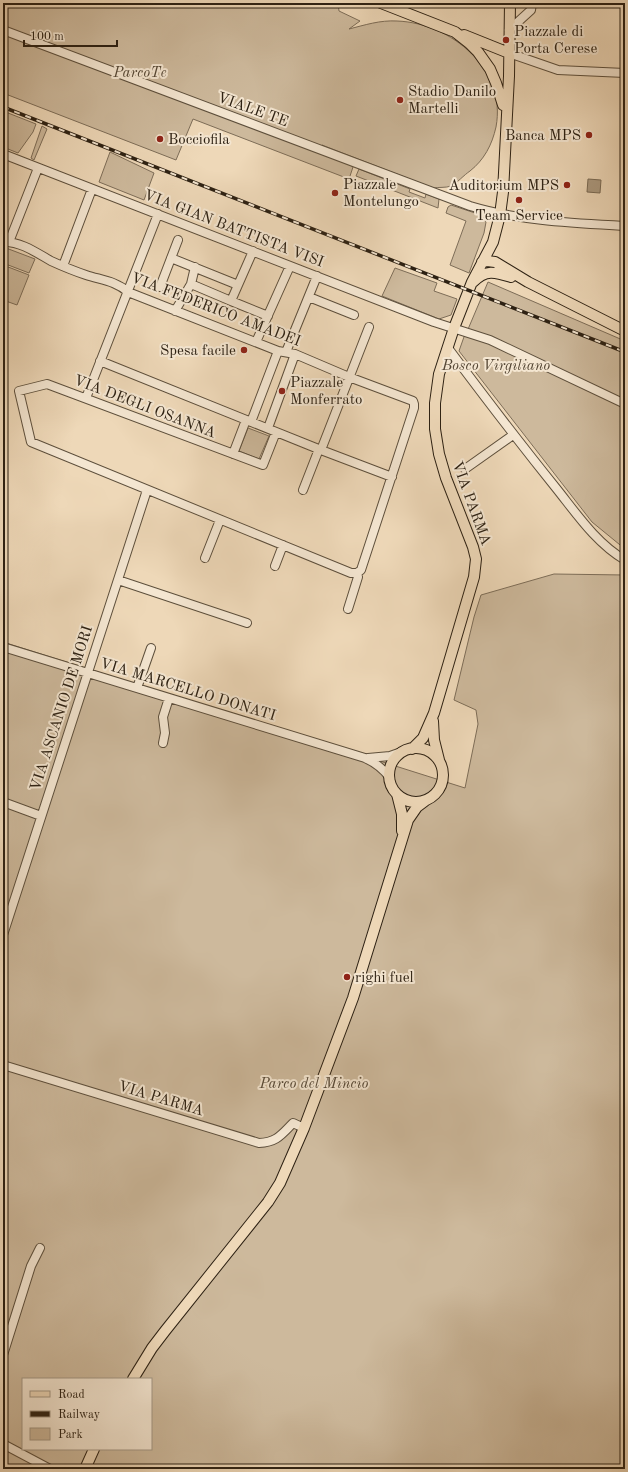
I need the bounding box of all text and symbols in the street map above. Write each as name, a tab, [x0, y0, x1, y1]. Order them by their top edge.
scale bar	[24, 22, 117, 48]
place label: Piazzale di Porta Cerese	[514, 25, 597, 57]
text: 100 m	[30, 31, 64, 43]
marker: Piazzale di Porta Cerese	[501, 35, 511, 45]
park label: ParcoTe	[112, 66, 167, 81]
place label: Stadio Danilo Martelli	[408, 85, 496, 117]
street label: VIALE TE	[215, 91, 290, 130]
marker: Stadio Danilo Martelli	[395, 95, 405, 105]
place label: Banca MPS	[505, 129, 581, 144]
marker: Banca MPS	[584, 130, 594, 140]
place label: Bocciofila	[168, 133, 230, 148]
marker: Bocciofila	[155, 134, 165, 144]
place label: Piazzale Montelungo	[343, 178, 419, 210]
place label: Auditorium MPS	[449, 179, 559, 194]
marker: Auditorium MPS	[562, 180, 572, 190]
street label: VIA GIAN BATTISTA VISI	[141, 188, 326, 271]
marker: Piazzale Montelungo	[330, 188, 340, 198]
marker: Team Service	[514, 195, 524, 205]
place label: Team Service	[475, 209, 563, 224]
street label: VIA FEDERICO AMADEI	[128, 271, 303, 350]
place label: Spesa facile	[160, 344, 236, 359]
marker: Spesa facile	[239, 345, 249, 355]
park label: Bosco Virgiliano	[441, 359, 550, 374]
street label: VIA DEGLI OSANNA	[71, 373, 218, 442]
place label: Piazzale Monferrato	[290, 376, 362, 408]
marker: Piazzale Monferrato	[277, 386, 287, 396]
street label: VIA PARMA	[448, 459, 493, 548]
street label: VIA ASCANIO DE MORI	[29, 624, 96, 793]
street label: VIA MARCELLO DONATI	[98, 656, 277, 724]
place label: righi fuel	[355, 971, 414, 986]
marker: righi fuel	[342, 972, 352, 982]
park label: Parco del Mincio	[258, 1077, 369, 1092]
street label: VIA PARMA	[116, 1079, 206, 1120]
legend	[22, 1378, 152, 1450]
text: Road	[58, 1389, 85, 1401]
text: Railway	[58, 1409, 101, 1421]
text: Park	[58, 1429, 83, 1441]

